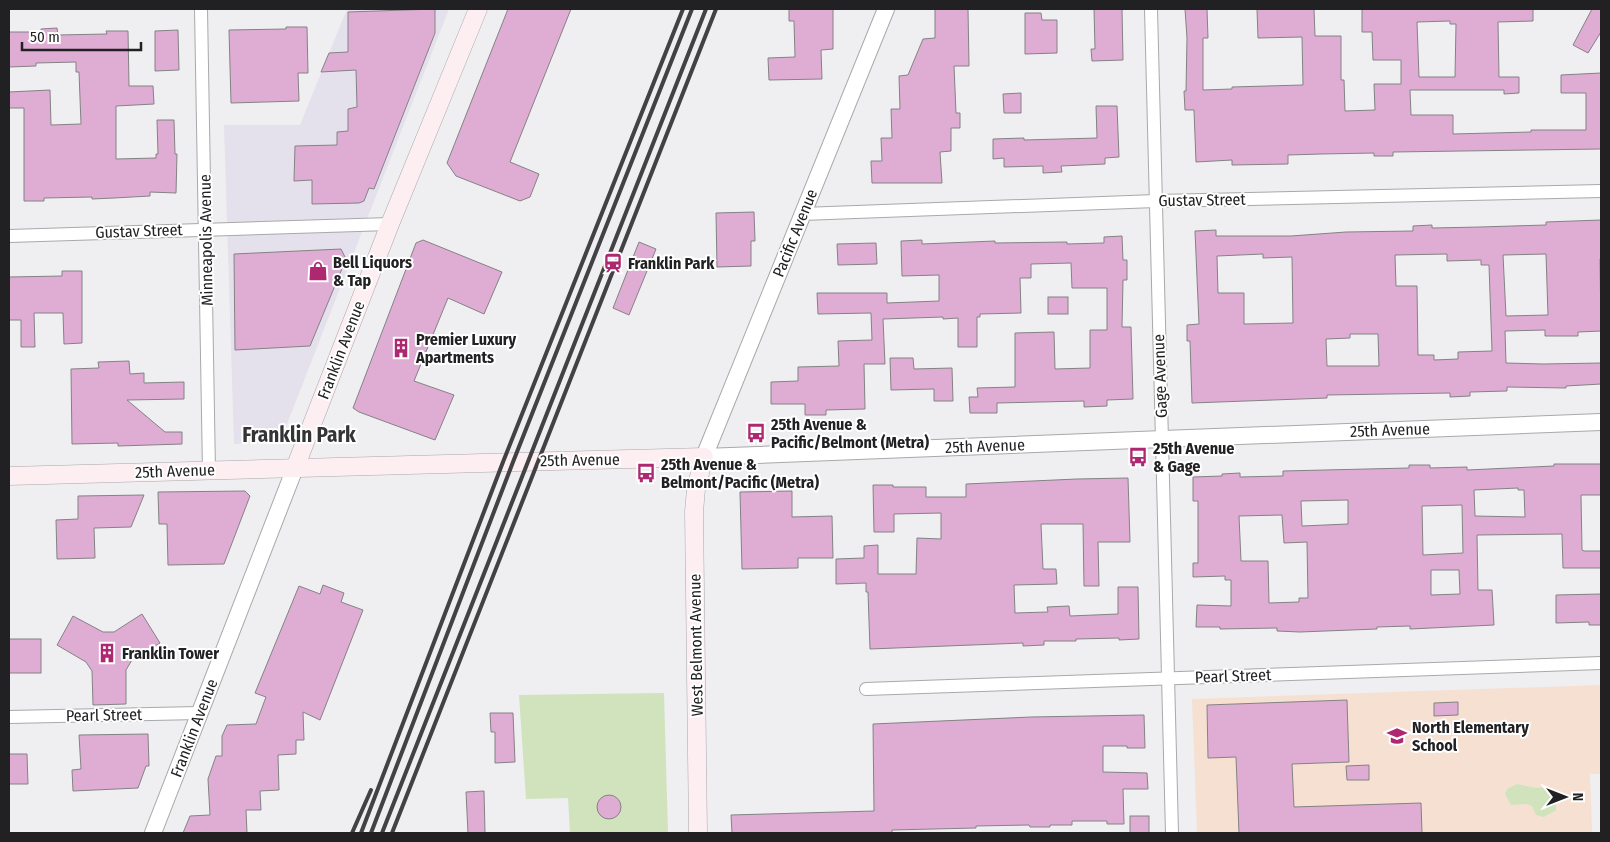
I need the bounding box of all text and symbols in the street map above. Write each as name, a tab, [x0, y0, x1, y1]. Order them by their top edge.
scale bar	[22, 20, 141, 52]
text: 50 m	[30, 28, 60, 46]
street label: Minneapolis Avenue	[195, 174, 217, 306]
street label: Pacific Avenue	[769, 186, 821, 280]
street label: Gustav Street	[1158, 190, 1247, 210]
street label: Gustav Street	[95, 220, 184, 242]
station icon: Franklin Park	[602, 252, 624, 274]
place label: Bell Liquors & Tap	[333, 253, 412, 290]
place label: Franklin Park	[628, 254, 715, 273]
shop icon: Bell Liquors & Tap	[307, 260, 329, 282]
street label: Franklin Avenue	[314, 298, 369, 402]
place label: Premier Luxury Apartments	[415, 330, 517, 367]
street label: Gage Avenue	[1149, 334, 1171, 418]
building icon: Premier Luxury Apartments	[390, 337, 412, 359]
place label: 25th Avenue & Pacific/Belmont (Metra)	[770, 415, 929, 452]
street label: 25th Avenue	[1350, 419, 1430, 441]
district label: Franklin Park	[242, 422, 356, 448]
bus stop icon: 25th Avenue & Pacific/Belmont (Metra)	[745, 422, 767, 444]
street label: 25th Avenue	[945, 435, 1025, 457]
place label: 25th Avenue & Gage	[1152, 439, 1234, 476]
bus stop icon: 25th Avenue & Gage	[1127, 446, 1149, 468]
street label: 25th Avenue	[540, 450, 620, 470]
place label: 25th Avenue & Belmont/Pacific (Metra)	[660, 455, 819, 492]
street label: 25th Avenue	[135, 460, 215, 482]
bus stop icon: 25th Avenue & Belmont/Pacific (Metra)	[635, 462, 657, 484]
street label: West Belmont Avenue	[685, 573, 707, 716]
building icon: Franklin Tower	[96, 642, 118, 664]
place label: Franklin Tower	[122, 644, 219, 663]
street label: Pearl Street	[1194, 665, 1272, 687]
street label: Franklin Avenue	[167, 676, 222, 780]
street label: Pearl Street	[66, 705, 143, 725]
place label: North Elementary School	[1412, 718, 1529, 755]
school or university icon: North Elementary School	[1386, 725, 1408, 747]
north arrow	[1540, 772, 1590, 822]
text: N	[1569, 793, 1586, 801]

